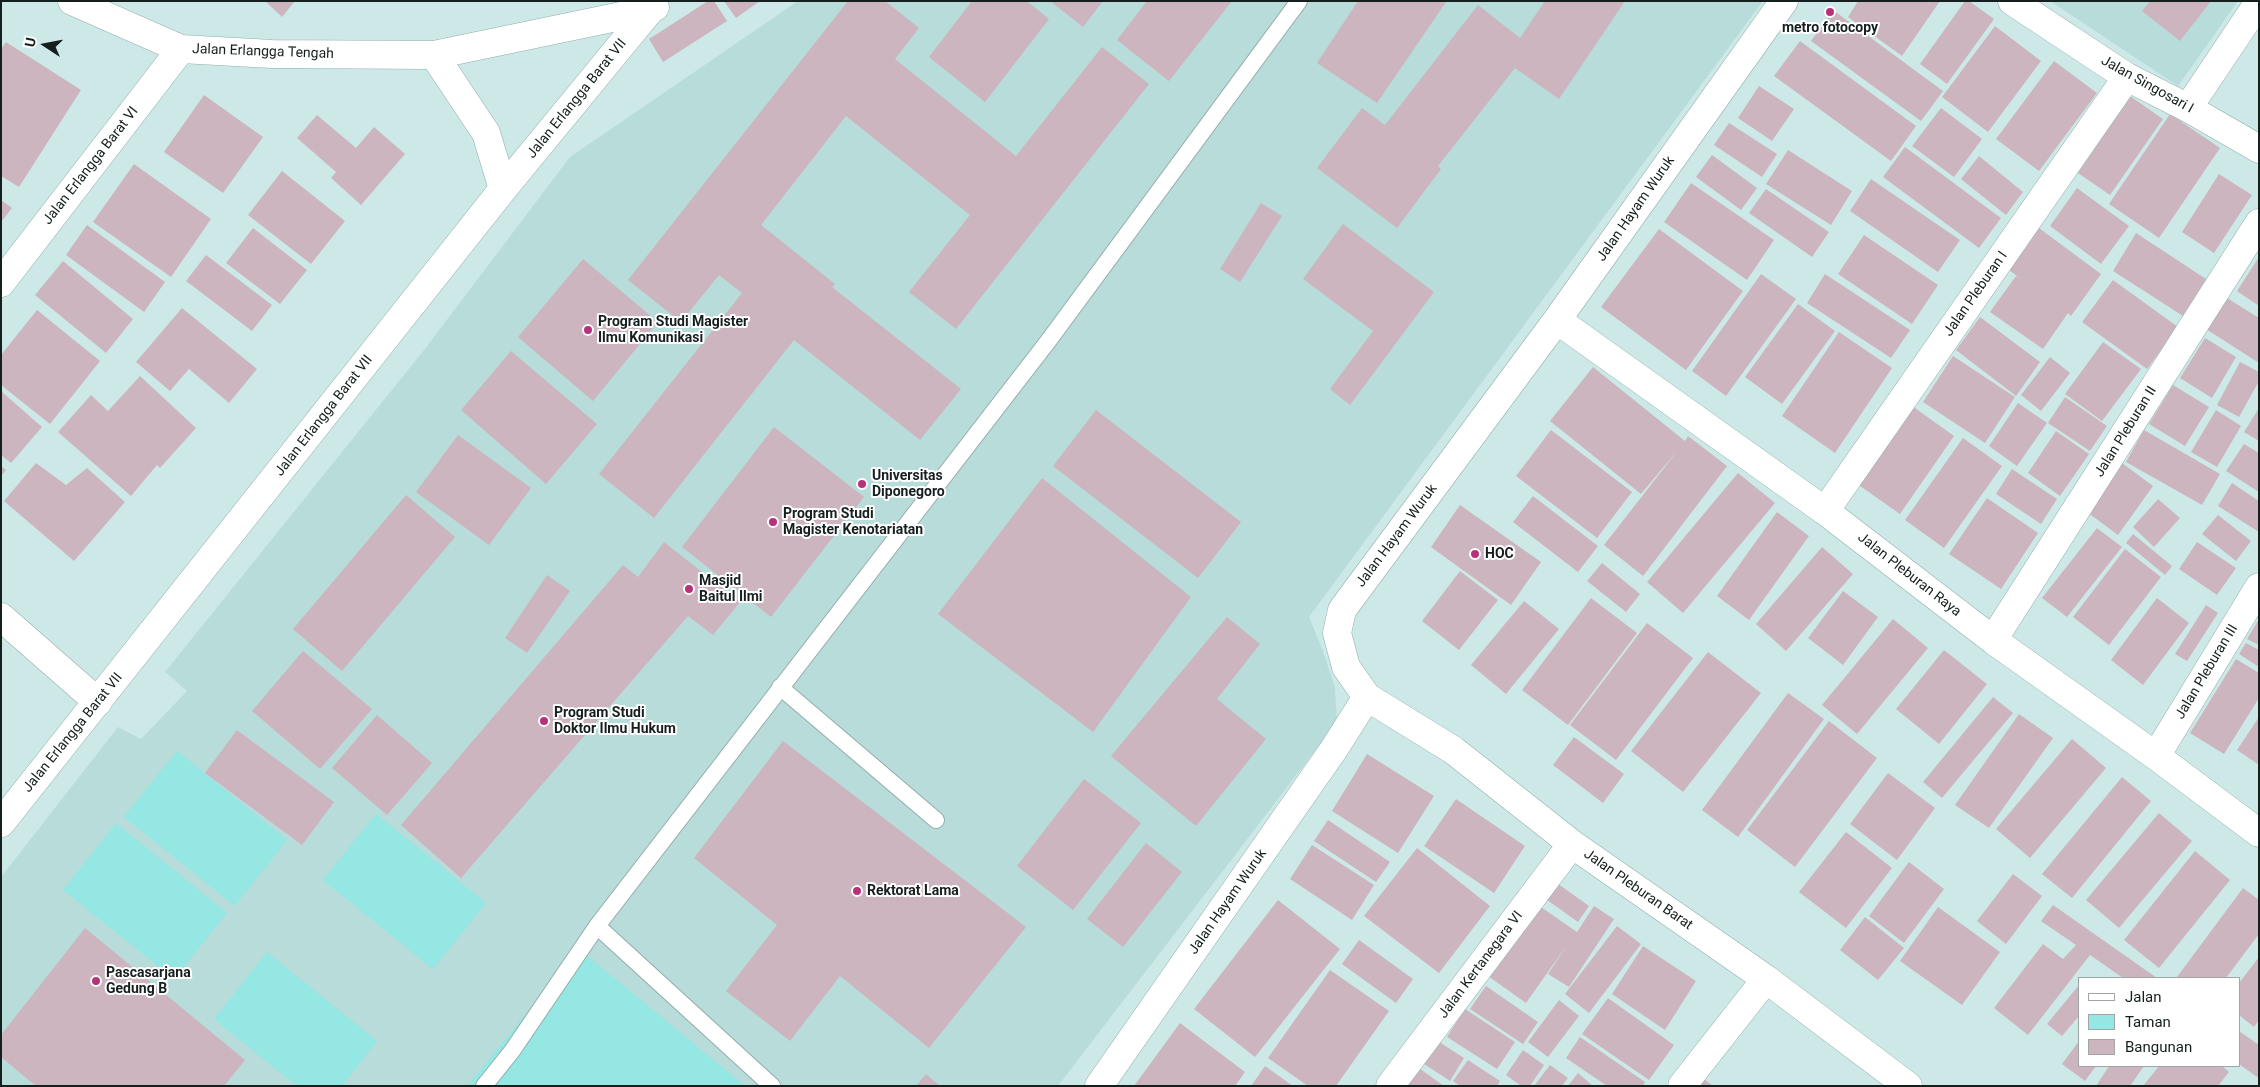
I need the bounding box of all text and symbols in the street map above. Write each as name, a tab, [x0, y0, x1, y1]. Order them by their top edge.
marker: metro fotocopy	[1824, 6, 1836, 18]
north arrow	[20, 20, 70, 70]
place label: metro fotocopy	[1782, 20, 1878, 36]
text: U	[22, 36, 39, 48]
street label: Jalan Erlangga Barat VII	[524, 36, 630, 162]
street label: Jalan Erlangga Tengah	[192, 41, 334, 63]
street label: Jalan Singosari I	[2098, 53, 2196, 117]
street label: Jalan Erlangga Barat VI	[40, 104, 142, 228]
street label: Jalan Hayam Wuruk	[1593, 153, 1679, 265]
street label: Jalan Pleburan I	[1940, 248, 2012, 340]
place label: Program Studi Magister Ilmu Komunikasi	[598, 314, 748, 347]
marker: Program Studi Magister Ilmu Komunikasi	[582, 324, 594, 336]
street label: Jalan Erlangga Barat VII	[272, 352, 376, 480]
street label: Jalan Pleburan II	[2091, 384, 2161, 480]
place label: Universitas Diponegoro	[872, 468, 945, 501]
marker: Universitas Diponegoro	[856, 478, 868, 490]
street label: Jalan Hayam Wuruk	[1353, 481, 1441, 591]
place label: Program Studi Magister Kenotariatan	[783, 506, 923, 538]
marker: Program Studi Magister Kenotariatan	[767, 516, 779, 528]
street label: Jalan Pleburan Raya	[1854, 529, 1964, 621]
place label: HOC	[1485, 546, 1514, 562]
marker: HOC	[1469, 548, 1481, 560]
place label: Masjid Baitul Ilmi	[699, 573, 763, 606]
marker: Masjid Baitul Ilmi	[683, 583, 695, 595]
street label: Jalan Pleburan III	[2172, 622, 2242, 722]
street label: Jalan Erlangga Barat VII	[20, 670, 126, 796]
place label: Program Studi Doktor Ilmu Hukum	[554, 705, 676, 738]
marker: Program Studi Doktor Ilmu Hukum	[538, 715, 550, 727]
street label: Jalan Hayam Wuruk	[1185, 846, 1271, 958]
street label: Jalan Pleburan Barat	[1580, 846, 1696, 934]
place label: Rektorat Lama	[867, 883, 959, 899]
marker: Rektorat Lama	[851, 885, 863, 897]
street label: Jalan Kertanegara VI	[1435, 908, 1527, 1022]
place label: Pascasarjana Gedung B	[106, 965, 191, 998]
marker: Pascasarjana Gedung B	[90, 975, 102, 987]
legend	[2078, 977, 2240, 1067]
text: Jalan	[2125, 988, 2162, 1006]
text: Taman	[2125, 1013, 2171, 1031]
text: Bangunan	[2125, 1038, 2192, 1056]

